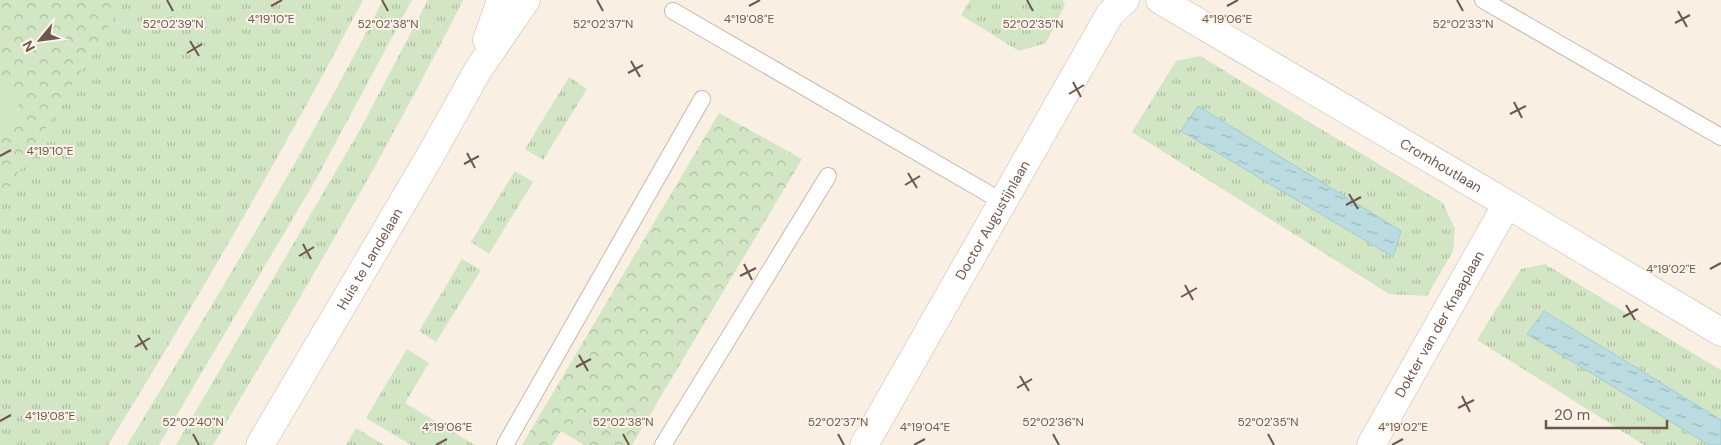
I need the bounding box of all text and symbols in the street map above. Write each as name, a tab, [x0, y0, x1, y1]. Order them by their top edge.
text: 4°19'10"E	[248, 11, 295, 27]
text: 4°19'08"E	[724, 11, 774, 27]
text: 4°19'06"E	[1202, 11, 1253, 27]
north arrow	[15, 15, 65, 65]
text: 52°02'39"N	[142, 16, 204, 32]
text: 52°02'38"N	[357, 16, 419, 32]
text: 52°02'37"N	[573, 16, 633, 32]
text: 52°02'35"N	[1002, 16, 1064, 32]
text: 52°02'33"N	[1432, 16, 1494, 32]
text: N	[18, 37, 39, 55]
street label: Cromhoutlaan	[1397, 134, 1485, 196]
text: 4°19'10"E	[27, 143, 74, 159]
street label: Doctor Augustijnlaan	[951, 157, 1034, 283]
street label: Huis te Landelaan	[333, 205, 406, 313]
street label: Dokter van der Knaaplaan	[1391, 247, 1488, 401]
text: 4°19'02"E	[1646, 261, 1696, 277]
scale bar	[1546, 398, 1667, 430]
text: 20 m	[1554, 405, 1590, 425]
text: 4°19'08"E	[25, 408, 75, 424]
text: 52°02'40"N	[162, 414, 224, 430]
text: 52°02'38"N	[592, 414, 654, 430]
text: 52°02'37"N	[808, 414, 868, 430]
text: 52°02'36"N	[1022, 414, 1084, 430]
text: 52°02'35"N	[1237, 414, 1299, 430]
text: 4°19'06"E	[422, 419, 473, 435]
text: 4°19'04"E	[900, 419, 950, 435]
text: 4°19'02"E	[1378, 419, 1428, 435]

